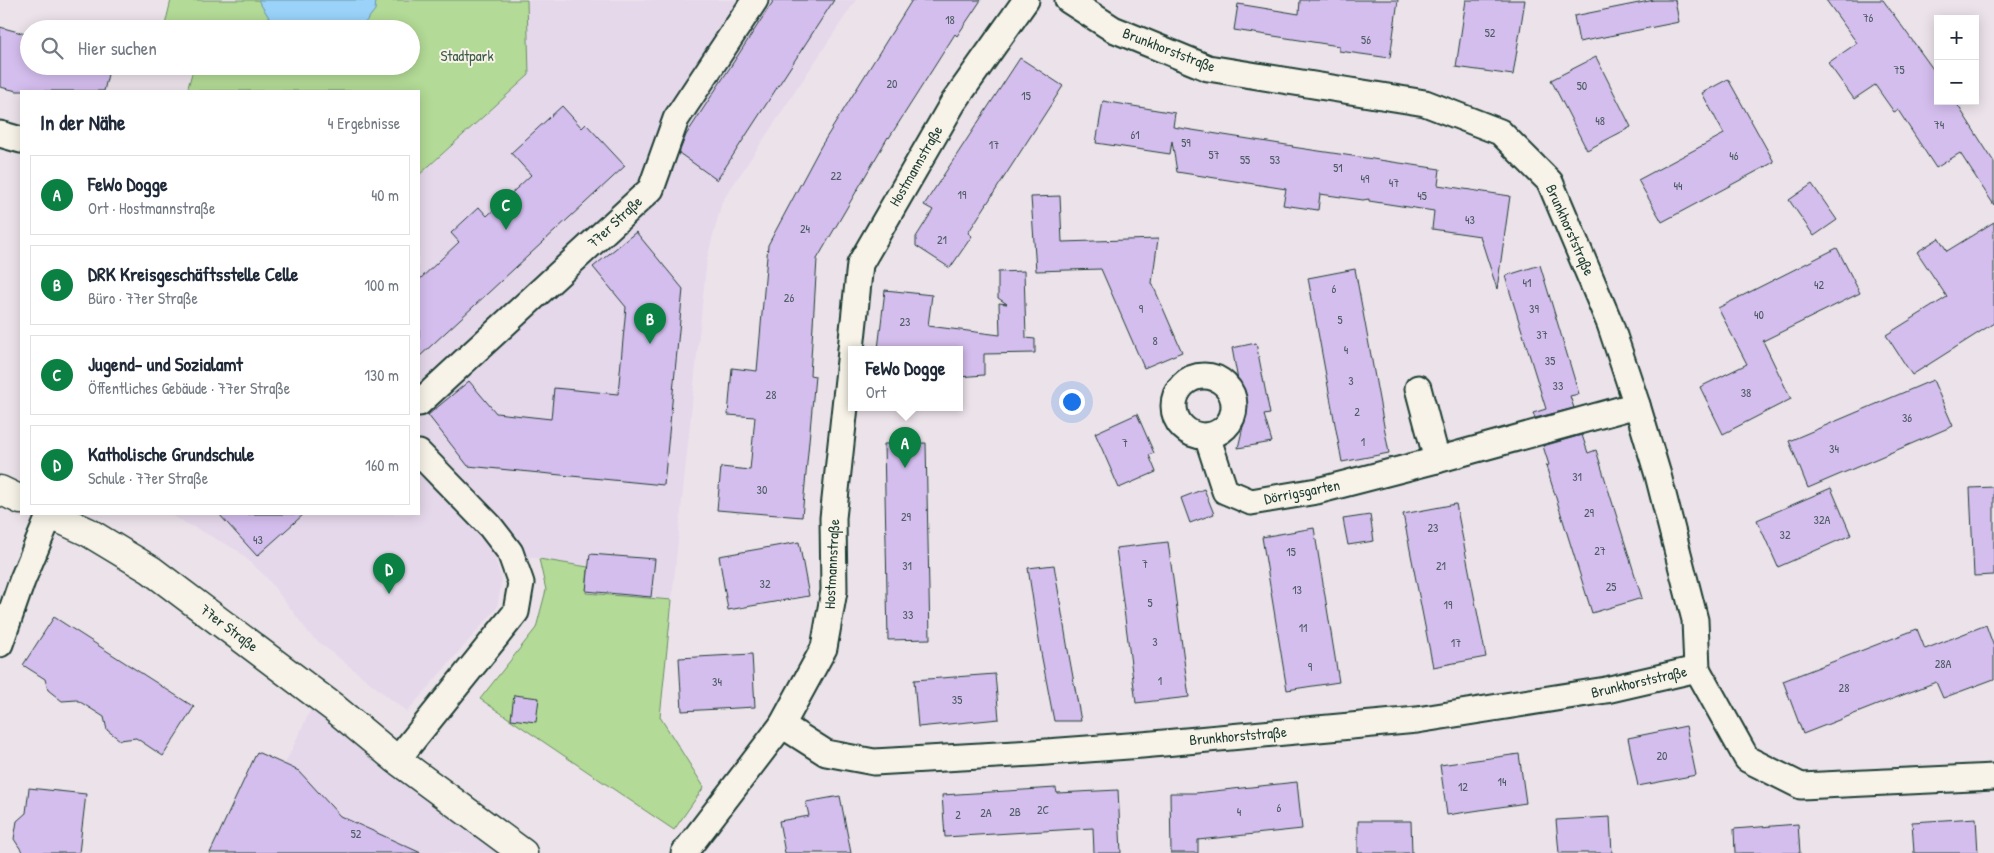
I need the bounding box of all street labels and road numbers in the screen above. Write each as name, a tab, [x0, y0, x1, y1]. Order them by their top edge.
street label: Brunkhorststraße	[1120, 22, 1219, 77]
street label: Hostmannstraße	[884, 121, 947, 210]
street label: Brunkhorststraße	[1541, 181, 1600, 279]
street label: 77er Straße	[583, 191, 647, 252]
street label: Dörrigsgarten	[1262, 474, 1342, 509]
street label: Hostmannstraße	[819, 518, 844, 610]
street label: 77er Straße	[196, 599, 263, 656]
street label: Brunkhorststraße	[1589, 660, 1689, 703]
street label: Brunkhorststraße	[1188, 721, 1288, 750]

